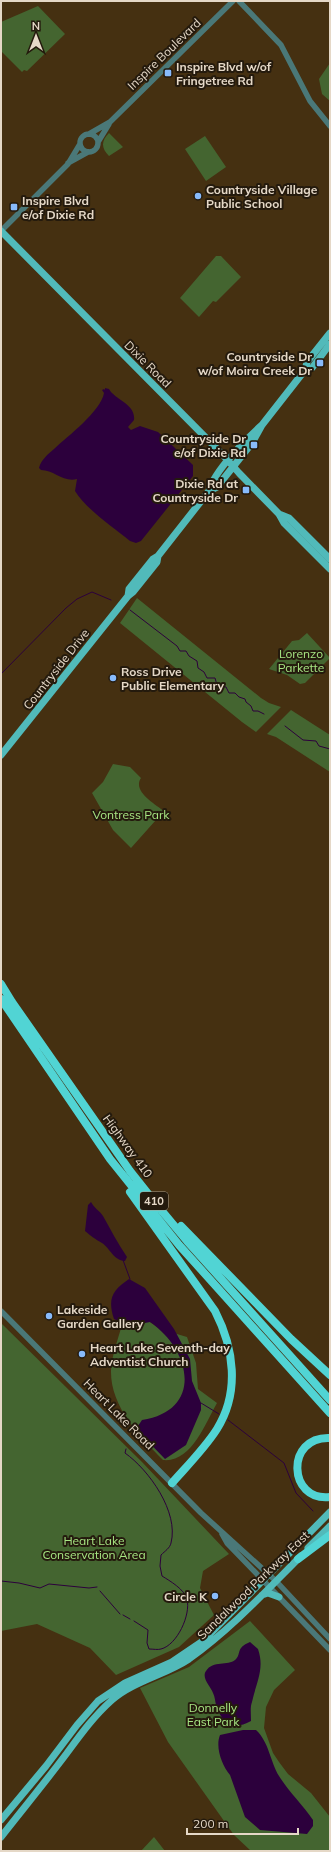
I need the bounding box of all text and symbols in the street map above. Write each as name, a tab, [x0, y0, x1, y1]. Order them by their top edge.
street label: Inspire Boulevard	[124, 15, 204, 93]
north arrow	[16, 16, 56, 56]
text: N	[32, 19, 40, 33]
place label: Inspire Blvd w/of Fringetree Rd	[176, 59, 272, 88]
marker: Inspire Blvd w/of Fringetree Rd	[163, 68, 173, 78]
place label: Countryside Village Public School	[206, 182, 318, 211]
marker: Countryside Village Public School	[193, 191, 203, 201]
place label: Inspire Blvd e/of Dixie Rd	[22, 193, 94, 222]
marker: Inspire Blvd e/of Dixie Rd	[9, 202, 19, 212]
street label: Dixie Road	[121, 337, 175, 391]
place label: Countryside Dr w/of Moira Creek Dr	[198, 349, 312, 378]
marker: Countryside Dr w/of Moira Creek Dr	[315, 358, 325, 368]
place label: Countryside Dr e/of Dixie Rd	[160, 431, 246, 460]
marker: Countryside Dr e/of Dixie Rd	[249, 440, 259, 450]
place label: Dixie Rd at Countryside Dr	[152, 476, 238, 505]
marker: Dixie Rd at Countryside Dr	[241, 485, 251, 495]
street label: Countryside Drive	[20, 626, 92, 712]
park label: Lorenzo Parkette	[278, 646, 324, 675]
place label: Ross Drive Public Elementary	[121, 664, 225, 693]
marker: Ross Drive Public Elementary	[108, 673, 118, 683]
park label: Vontress Park	[93, 807, 170, 822]
street label: Highway 410	[100, 1111, 156, 1181]
road number: 410	[140, 1192, 168, 1210]
place label: Lakeside Garden Gallery	[57, 1302, 144, 1331]
marker: Lakeside Garden Gallery	[44, 1311, 54, 1321]
place label: Heart Lake Seventh-day Adventist Church	[90, 1340, 230, 1369]
marker: Heart Lake Seventh-day Adventist Church	[77, 1349, 87, 1359]
street label: Heart Lake Road	[81, 1376, 157, 1452]
street label: Sandalwood Parkway East	[194, 1528, 312, 1642]
park label: Heart Lake Conservation Area	[42, 1533, 146, 1562]
place label: Circle K	[164, 1589, 208, 1604]
marker: Circle K	[210, 1591, 220, 1601]
park label: Donnelly East Park	[187, 1700, 240, 1729]
scale bar	[187, 1810, 298, 1836]
text: 200 m	[193, 1816, 228, 1831]

